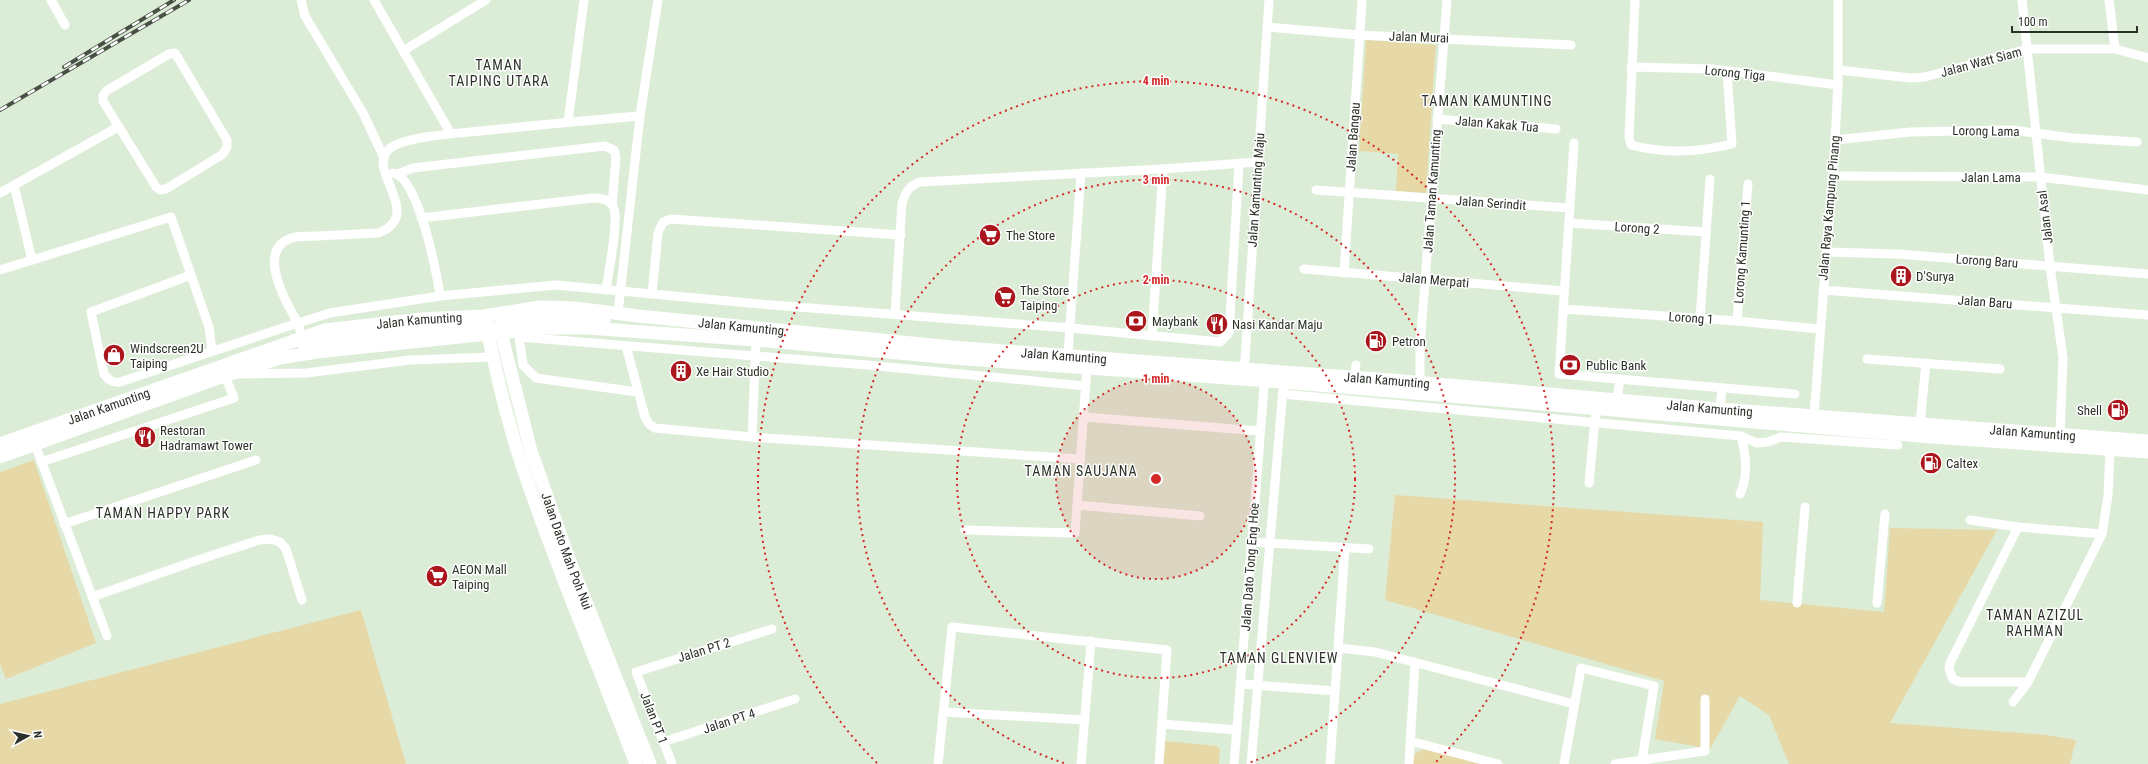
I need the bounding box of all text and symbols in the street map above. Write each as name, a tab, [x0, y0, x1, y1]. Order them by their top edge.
scale bar	[2012, 8, 2137, 34]
text: 100 m	[2018, 15, 2048, 29]
street label: Jalan Murai	[1389, 28, 1449, 46]
street label: Jalan Watt Siam	[1939, 44, 2023, 80]
district label: TAMAN TAIPING UTARA	[449, 57, 549, 89]
street label: Lorong Tiga	[1704, 62, 1766, 84]
text: 4 min	[1143, 74, 1169, 88]
district label: TAMAN KAMUNTING	[1422, 93, 1552, 109]
street label: Jalan Bangau	[1343, 102, 1363, 172]
street label: Jalan Kakak Tua	[1455, 113, 1539, 135]
street label: Lorong Lama	[1952, 123, 2020, 139]
street label: Jalan Taman Kamunting	[1420, 129, 1444, 253]
street label: Jalan Kamunting Maju	[1245, 132, 1267, 248]
street label: Jalan Raya Kampung Pinang	[1815, 135, 1843, 281]
street label: Jalan Lama	[1961, 170, 2021, 185]
text: 3 min	[1143, 173, 1169, 187]
street label: Jalan Asal	[2034, 189, 2056, 245]
street label: Jalan Serindit	[1455, 193, 1527, 213]
street label: Lorong Kamunting 1	[1731, 200, 1753, 304]
street label: Lorong 2	[1614, 219, 1660, 237]
supermarket icon: The Store	[977, 222, 1003, 248]
place label: The Store	[1006, 228, 1055, 243]
street label: Lorong Baru	[1955, 251, 2019, 271]
building icon: D'Surya	[1888, 263, 1914, 289]
street label: Jalan Merpati	[1398, 269, 1470, 291]
place label: D'Surya	[1916, 269, 1954, 284]
text: 2 min	[1143, 273, 1169, 287]
place label: The Store Taiping	[1020, 283, 1069, 313]
supermarket icon: The Store Taiping	[992, 284, 1018, 310]
street label: Jalan Baru	[1957, 293, 2013, 311]
bank icon: Maybank	[1123, 308, 1149, 334]
street label: Lorong 1	[1668, 309, 1714, 327]
street label: Jalan Kamunting	[375, 310, 462, 332]
restaurant icon: Nasi Kandar Maju	[1204, 311, 1230, 337]
street label: Jalan Kamunting	[697, 314, 785, 338]
place label: Maybank	[1152, 314, 1198, 329]
place label: Nasi Kandar Maju	[1232, 317, 1323, 332]
fuel station icon: Petron	[1363, 328, 1389, 354]
place label: Petron	[1392, 334, 1426, 349]
place label: Windscreen2U Taiping	[130, 341, 204, 371]
shop icon: Windscreen2U Taiping	[101, 342, 127, 368]
street label: Jalan Kamunting	[1020, 345, 1107, 366]
bank icon: Public Bank	[1557, 352, 1583, 378]
building icon: Xe Hair Studio	[668, 358, 694, 384]
place label: Public Bank	[1586, 358, 1646, 373]
place label: Xe Hair Studio	[696, 364, 769, 379]
street label: Jalan Kamunting	[1343, 369, 1431, 391]
text: 1 min	[1143, 372, 1169, 386]
street label: Jalan Kamunting	[65, 385, 152, 427]
street label: Jalan Kamunting	[1666, 397, 1753, 419]
fuel station icon: Shell	[2105, 397, 2131, 423]
place label: Shell	[2077, 403, 2102, 418]
street label: Jalan Kamunting	[1989, 422, 2076, 443]
place label: Restoran Hadramawt Tower	[160, 423, 253, 453]
restaurant icon: Restoran Hadramawt Tower	[132, 424, 158, 450]
fuel station icon: Caltex	[1918, 450, 1944, 476]
place label: Caltex	[1946, 456, 1979, 471]
district label: TAMAN SAUJANA	[1024, 463, 1138, 479]
centre of rings	[1149, 472, 1163, 486]
street label: Jalan Dato Mah Poh Nui	[539, 490, 596, 612]
street label: Jalan Dato Tong Eng Hoe	[1238, 502, 1262, 632]
district label: TAMAN HAPPY PARK	[96, 505, 230, 521]
place label: AEON Mall Taiping	[452, 562, 507, 592]
supermarket icon: AEON Mall Taiping	[424, 563, 450, 589]
district label: TAMAN AZIZUL RAHMAN	[1986, 607, 2084, 639]
street label: Jalan PT 2	[676, 635, 732, 665]
district label: TAMAN GLENVIEW	[1219, 650, 1339, 666]
street label: Jalan PT 1	[637, 690, 671, 746]
street label: Jalan PT 4	[701, 705, 758, 736]
north arrow	[8, 716, 48, 756]
text: N	[31, 730, 44, 739]

